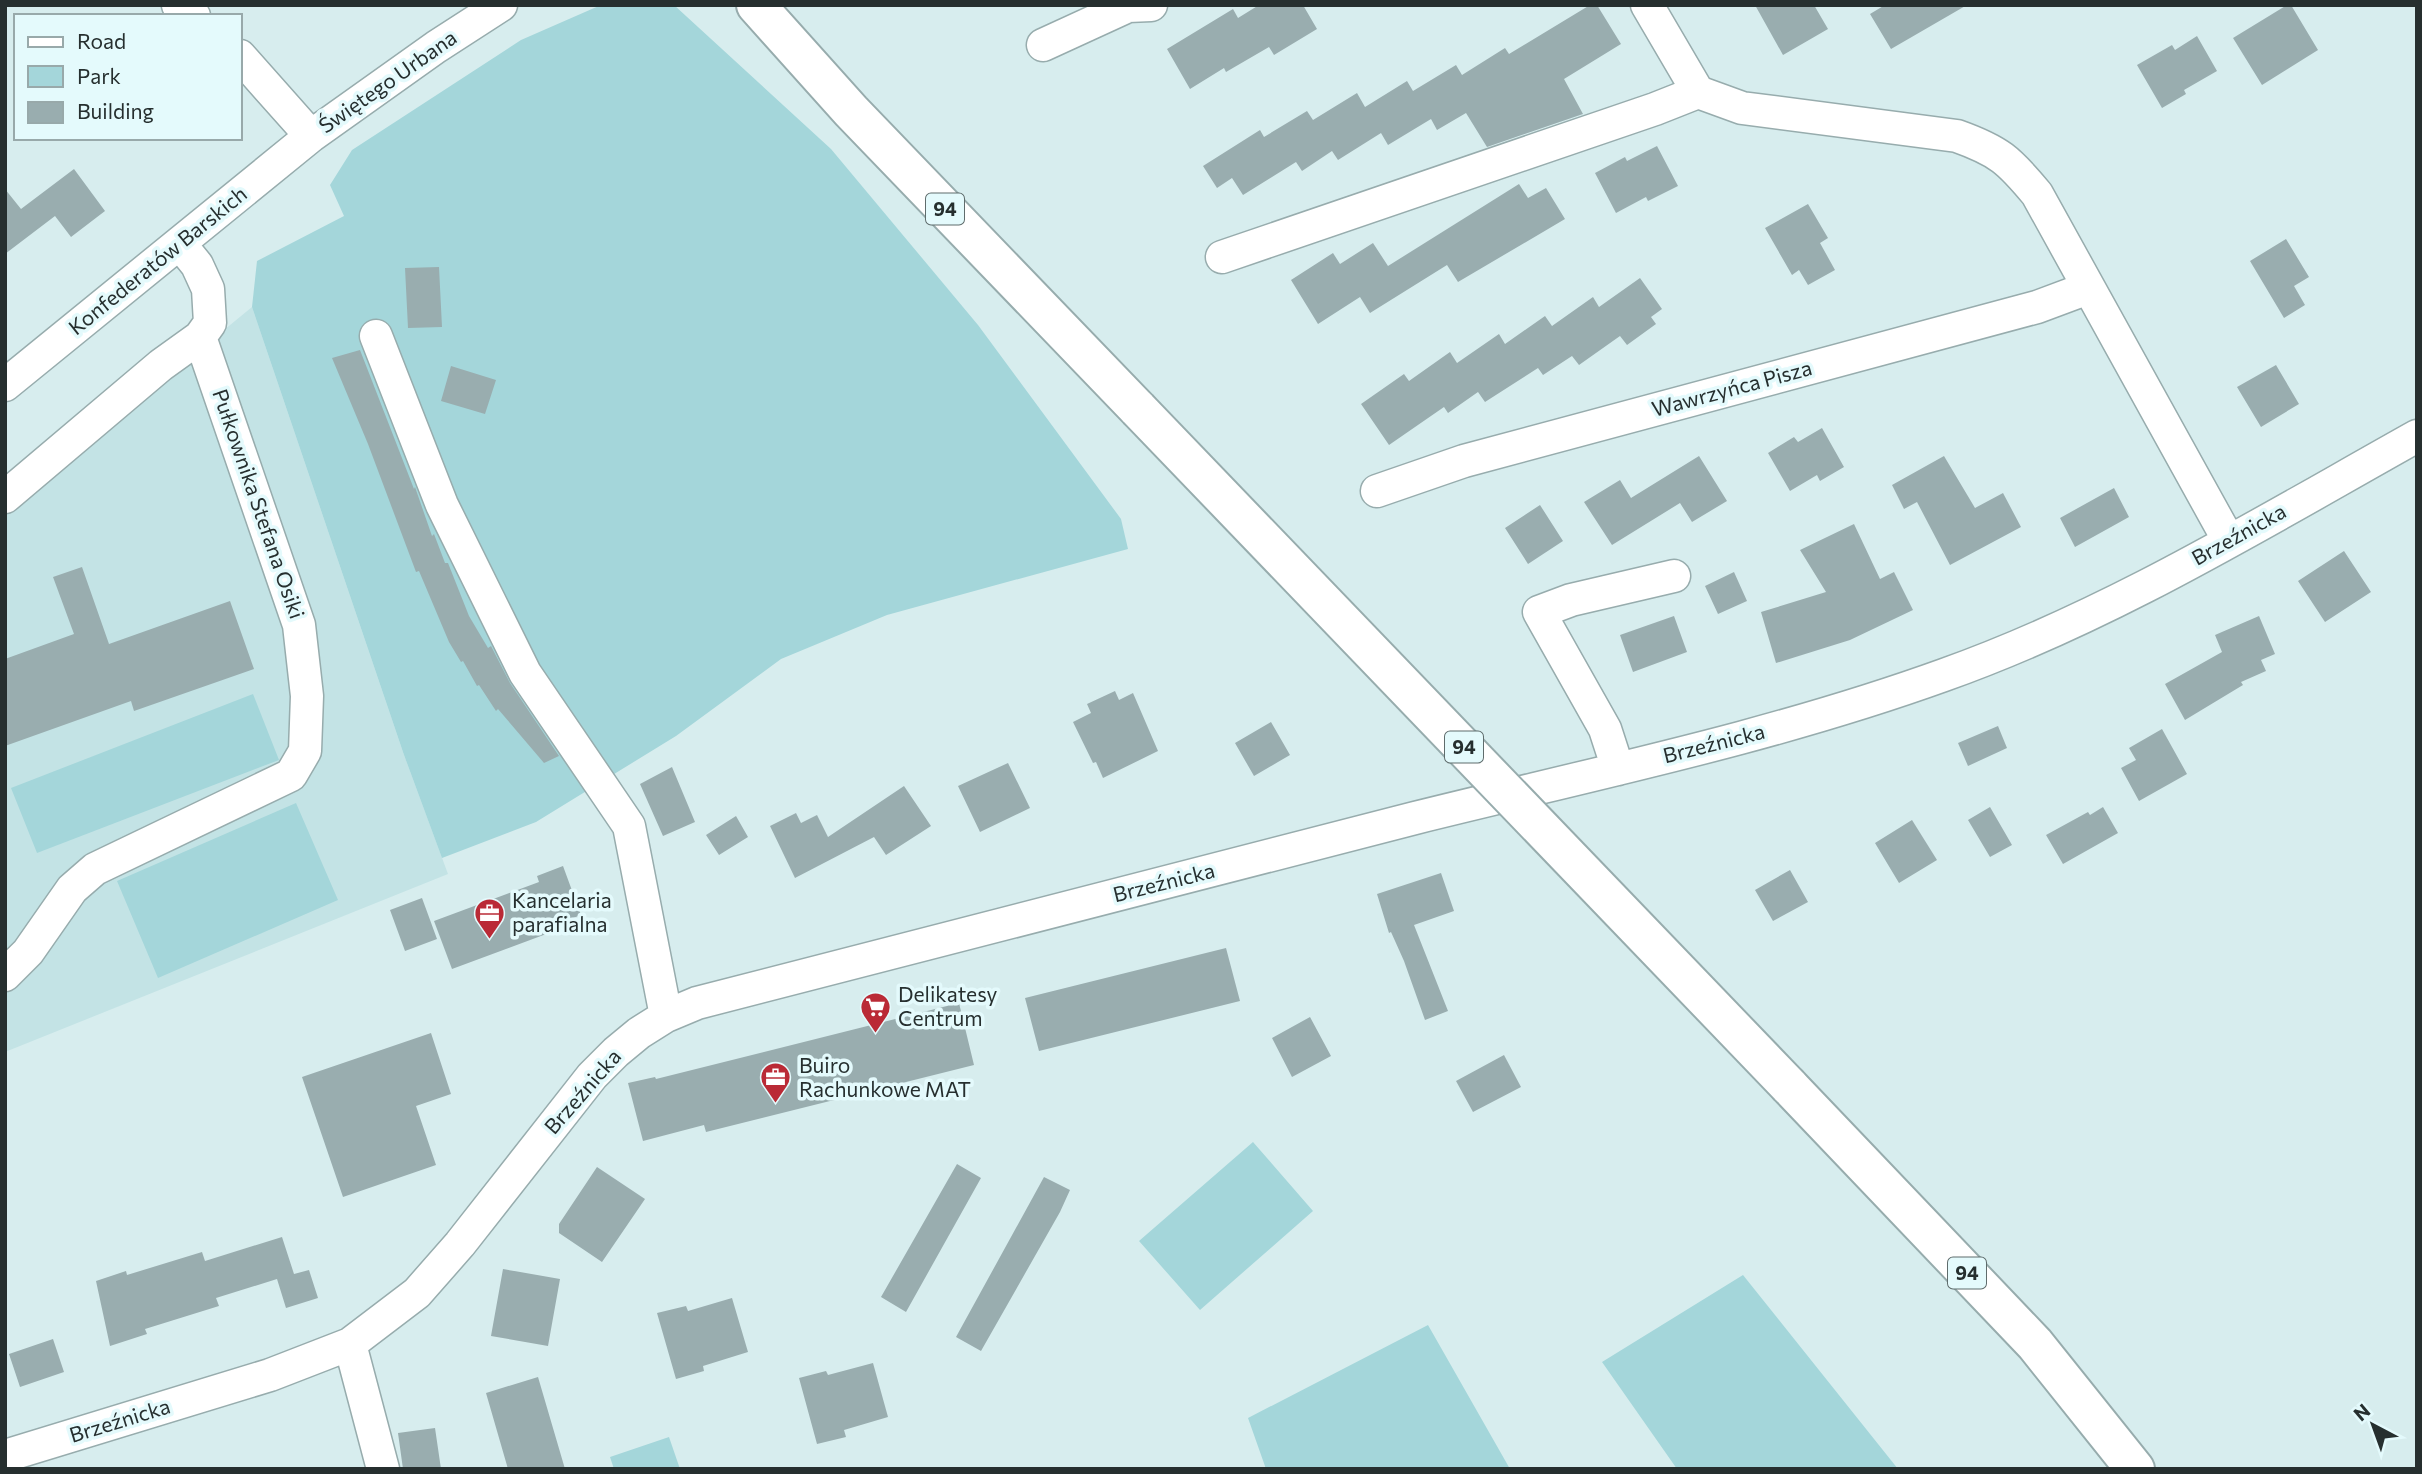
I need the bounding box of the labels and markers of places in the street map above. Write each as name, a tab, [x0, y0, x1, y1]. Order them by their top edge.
place label: Kancelaria parafialna	[512, 887, 612, 936]
office icon: Kancelaria parafialna	[472, 896, 506, 940]
place label: Delikatesy Centrum	[898, 981, 998, 1030]
supermarket icon: Delikatesy Centrum	[858, 990, 892, 1034]
place label: Buiro Rachunkowe MAT	[799, 1052, 971, 1101]
office icon: Buiro Rachunkowe MAT	[759, 1061, 793, 1105]

